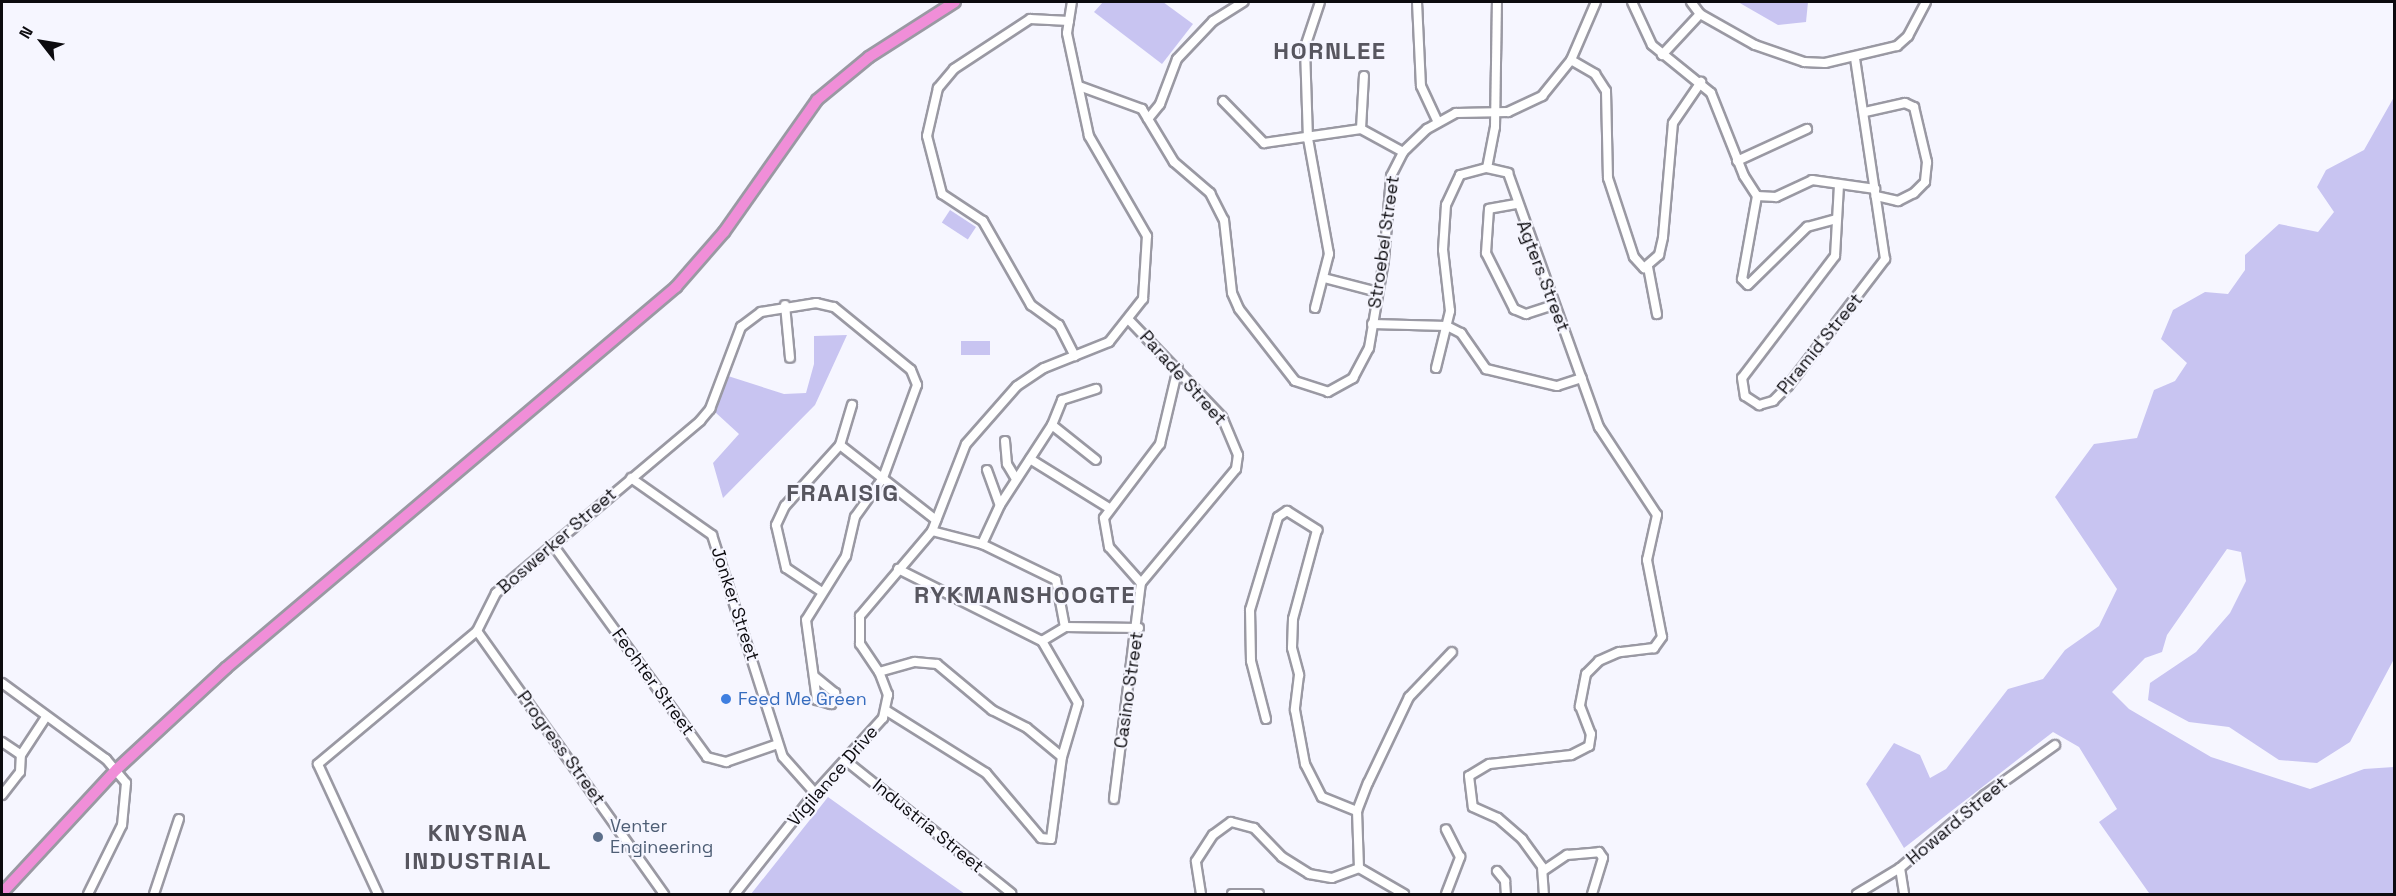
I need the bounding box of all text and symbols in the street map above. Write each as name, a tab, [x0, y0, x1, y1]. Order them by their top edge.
north arrow	[12, 12, 72, 72]
text: N	[14, 22, 38, 42]
district label: HORNLEE	[1273, 37, 1387, 65]
street label: Stroebel Street	[1364, 174, 1404, 310]
street label: Agters Street	[1512, 217, 1574, 335]
street label: Piramid Street	[1773, 289, 1867, 399]
street label: Parade Street	[1135, 326, 1231, 430]
district label: FRAAISIG	[786, 479, 900, 507]
street label: Boswerker Street	[493, 484, 621, 598]
street label: Jonker Street	[706, 544, 764, 664]
district label: RYKMANSHOOGTE	[914, 581, 1136, 609]
street label: Fechter Street	[607, 624, 699, 740]
street label: Casino Street	[1110, 630, 1148, 750]
street label: Progress Street	[512, 687, 610, 809]
place label: Feed Me Green	[738, 688, 867, 710]
marker: Feed Me Green	[719, 692, 733, 706]
street label: Vigilance Drive	[783, 721, 883, 831]
street label: Howard Street	[1902, 773, 2012, 869]
street label: Industria Street	[868, 775, 988, 877]
place label: Venter Engineering	[610, 816, 713, 858]
district label: KNYSNA INDUSTRIAL	[404, 819, 552, 875]
marker: Venter Engineering	[591, 830, 605, 844]

